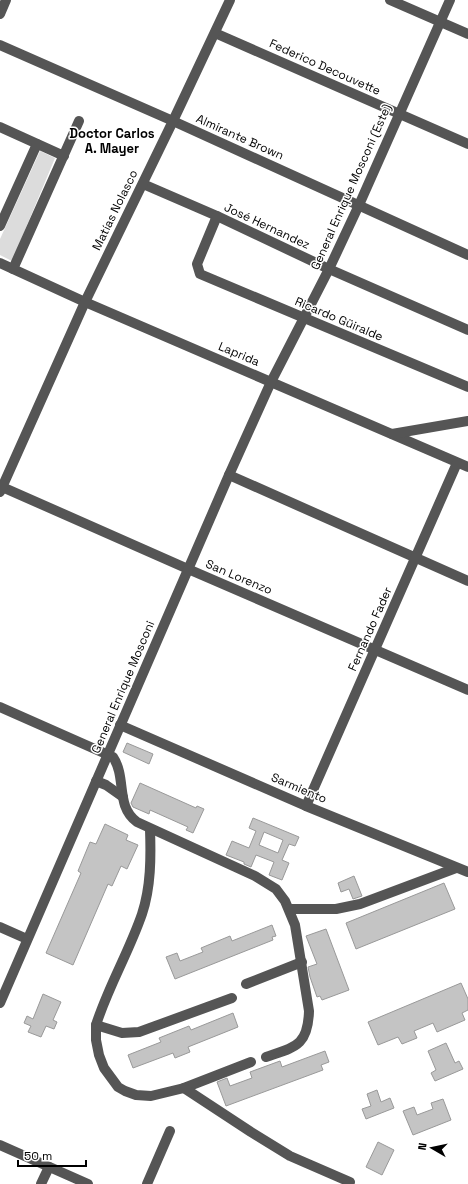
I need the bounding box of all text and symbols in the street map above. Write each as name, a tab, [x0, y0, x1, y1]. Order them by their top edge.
street label: Federico Decouvette	[267, 35, 383, 99]
street label: General Enrique Mosconi (Este)	[307, 102, 395, 272]
street label: Almirante Brown	[194, 111, 286, 163]
district label: Doctor Carlos A. Mayer	[69, 125, 155, 157]
street label: Matías Nolasco	[89, 167, 141, 253]
street label: José Hernandez	[222, 199, 312, 253]
street label: Ricardo Güiralde	[292, 293, 386, 345]
street label: Laprida	[216, 338, 262, 370]
street label: San Lorenzo	[203, 556, 275, 598]
street label: Fernando Fader	[344, 584, 396, 674]
street label: General Enrique Mosconi	[88, 618, 158, 756]
street label: Sarmiento	[269, 769, 329, 807]
north arrow	[412, 1128, 452, 1168]
scale bar	[18, 1142, 86, 1168]
text: N	[415, 1142, 430, 1151]
text: 50 m	[24, 1148, 52, 1164]

